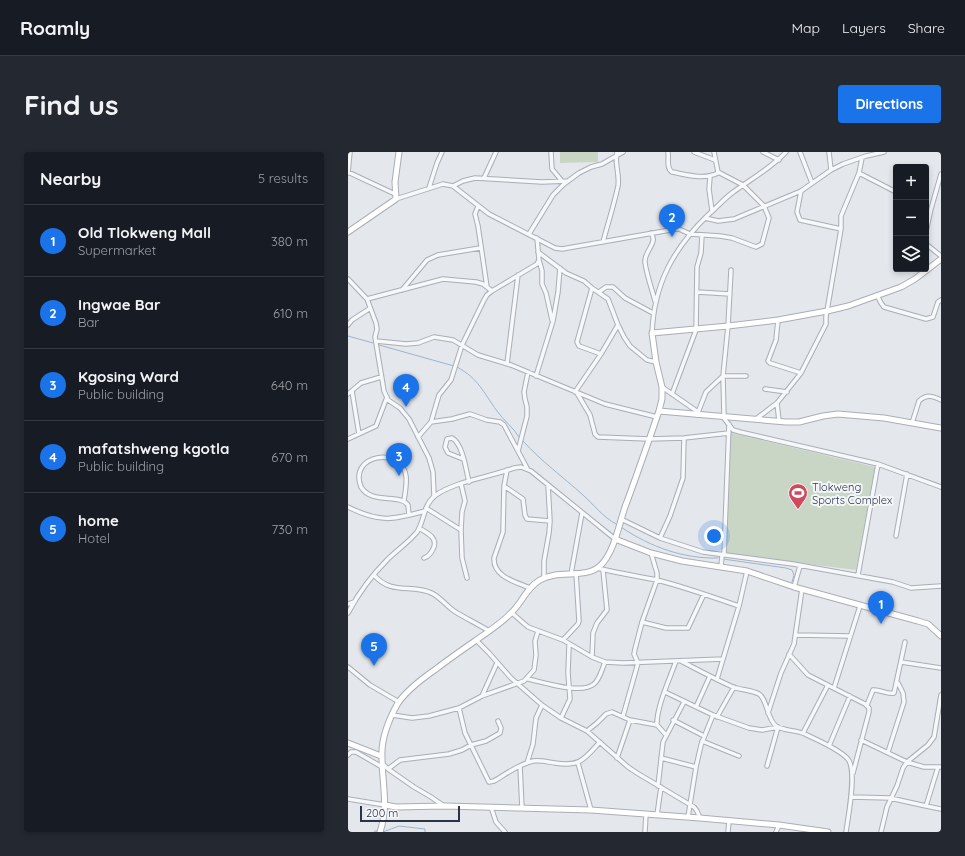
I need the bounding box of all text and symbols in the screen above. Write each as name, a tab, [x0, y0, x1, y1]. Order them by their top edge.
text: Roamly	[20, 16, 90, 40]
text: Map	[791, 19, 820, 37]
text: Layers	[842, 19, 886, 37]
text: Share	[908, 19, 945, 37]
button: Directions	[838, 85, 941, 123]
text: Find us	[24, 87, 118, 122]
map controls	[893, 164, 929, 272]
button: +	[893, 164, 929, 200]
text: Nearby	[40, 168, 101, 189]
text: 5 results	[258, 170, 308, 186]
button: −	[893, 200, 929, 236]
pin: 2	[659, 204, 685, 237]
text: Old Tlokweng Mall	[78, 223, 211, 242]
text: 1	[50, 233, 56, 249]
text: 380 m	[271, 233, 308, 249]
button: layers	[893, 236, 929, 272]
text: Supermarket	[78, 242, 156, 258]
text: Ingwae Bar	[78, 295, 160, 314]
text: 2	[49, 305, 57, 321]
text: 610 m	[273, 305, 308, 321]
text: Bar	[78, 314, 99, 330]
text: Kgosing Ward	[78, 367, 179, 386]
pin: 4	[393, 374, 419, 407]
text: 3	[50, 377, 56, 393]
text: 640 m	[271, 377, 308, 393]
text: Public building	[78, 386, 164, 402]
text: mafatshweng kgotla	[78, 439, 230, 458]
pin: 3	[386, 443, 412, 476]
text: 4	[49, 449, 57, 465]
text: 670 m	[271, 449, 308, 465]
text: Public building	[78, 458, 164, 474]
place label: Tlokweng Sports Complex	[812, 480, 892, 507]
sports icon: Tlokweng Sports Complex	[787, 482, 809, 510]
text: home	[78, 511, 119, 530]
text: 5	[49, 521, 57, 537]
text: 730 m	[271, 521, 308, 537]
your location	[704, 526, 724, 546]
text: Hotel	[78, 530, 110, 546]
pin: 1	[868, 591, 894, 624]
pin: 5	[361, 633, 387, 666]
scale bar	[360, 804, 460, 823]
text: 200 m	[366, 806, 398, 820]

